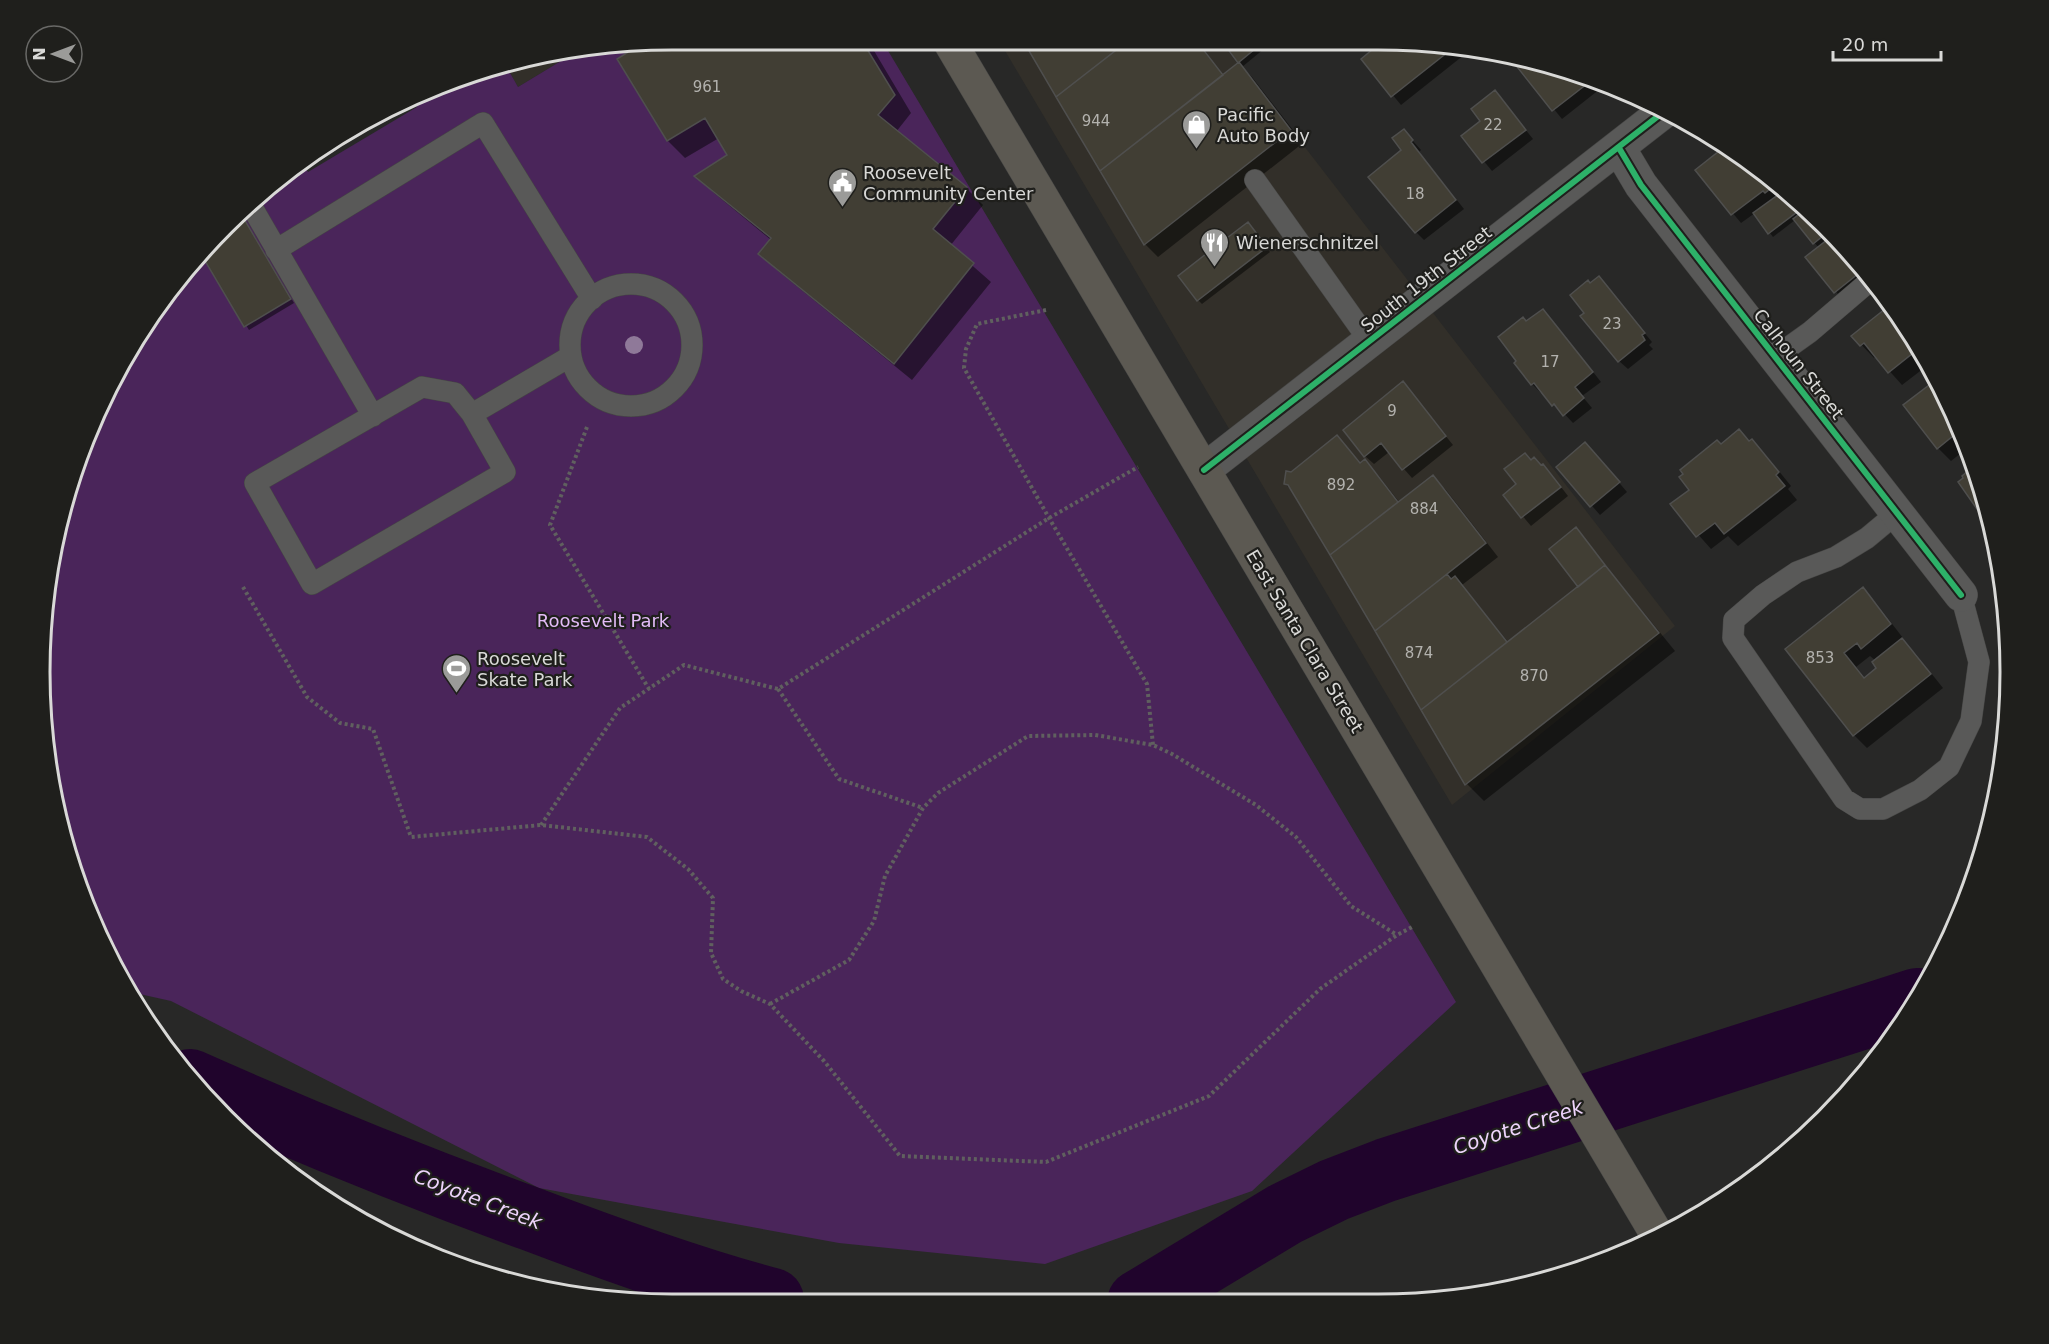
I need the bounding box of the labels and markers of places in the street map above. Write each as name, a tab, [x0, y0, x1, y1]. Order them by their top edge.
place label: Pacific Auto Body	[1217, 104, 1310, 146]
shop icon: Pacific Auto Body	[1180, 108, 1212, 150]
place label: Roosevelt Community Center	[863, 162, 1034, 204]
public building icon: Roosevelt Community Center	[826, 166, 858, 208]
restaurant icon: Wienerschnitzel	[1199, 226, 1231, 268]
place label: Wienerschnitzel	[1236, 232, 1379, 253]
place label: Roosevelt Skate Park	[477, 648, 573, 690]
sports icon: Roosevelt Skate Park	[440, 652, 472, 694]

